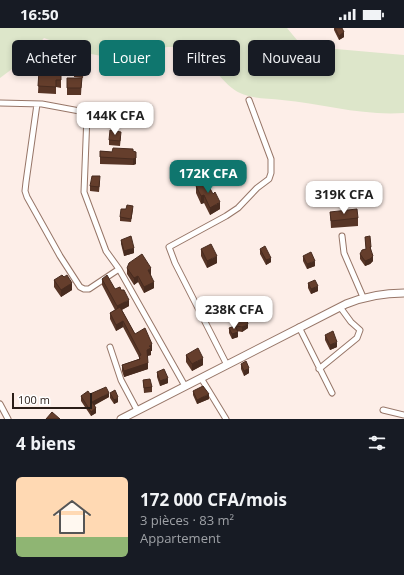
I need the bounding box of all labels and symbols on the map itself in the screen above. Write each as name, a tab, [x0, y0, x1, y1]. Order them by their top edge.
pin: 144K CFA	[74, 102, 156, 136]
pin: 172K CFA	[167, 160, 249, 194]
pin: 319K CFA	[303, 181, 385, 215]
pin: 238K CFA	[193, 296, 275, 330]
scale bar	[12, 391, 92, 410]

